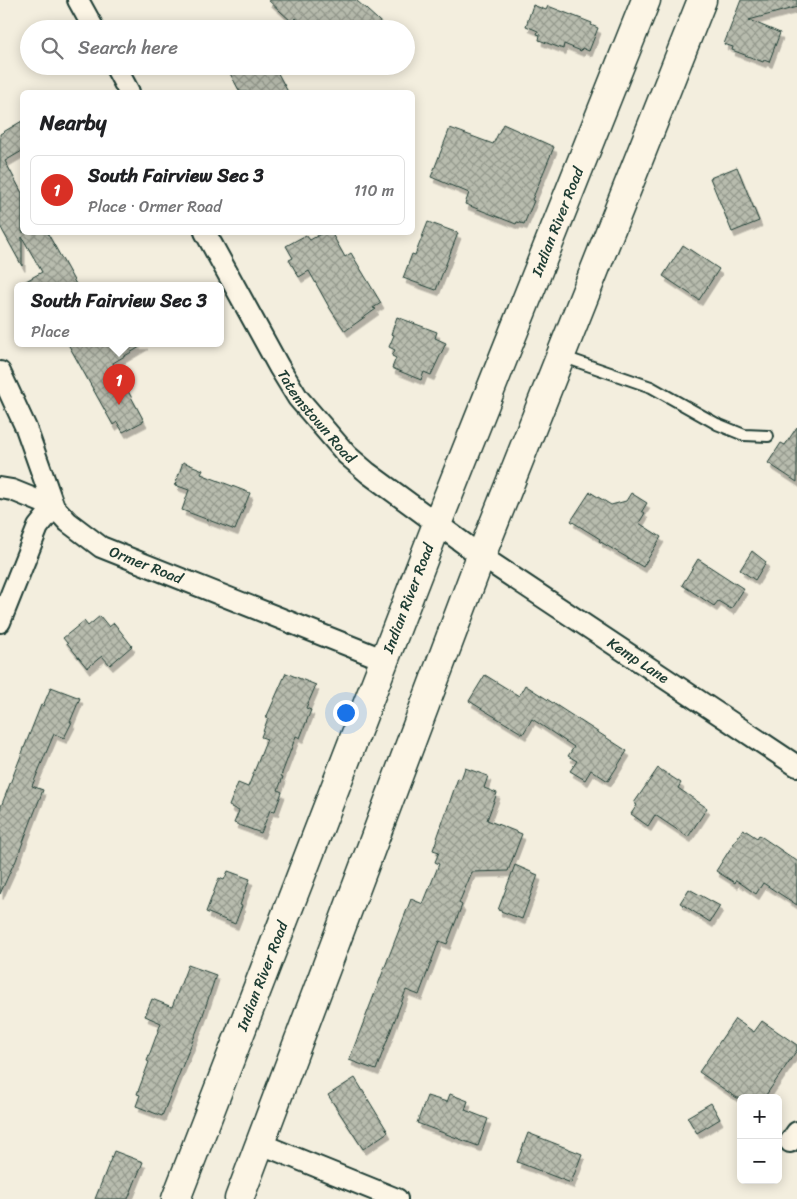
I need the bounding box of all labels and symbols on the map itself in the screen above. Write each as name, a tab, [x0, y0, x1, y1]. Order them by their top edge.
street label: Indian River Road	[524, 162, 591, 281]
pin: 1	[103, 364, 135, 405]
street label: Tatemstown Road	[270, 364, 362, 471]
street label: Ormer Road	[105, 539, 188, 592]
street label: Indian River Road	[375, 539, 442, 658]
street label: Kemp Lane	[602, 630, 674, 691]
your location	[333, 700, 359, 726]
street label: Indian River Road	[229, 916, 296, 1036]

